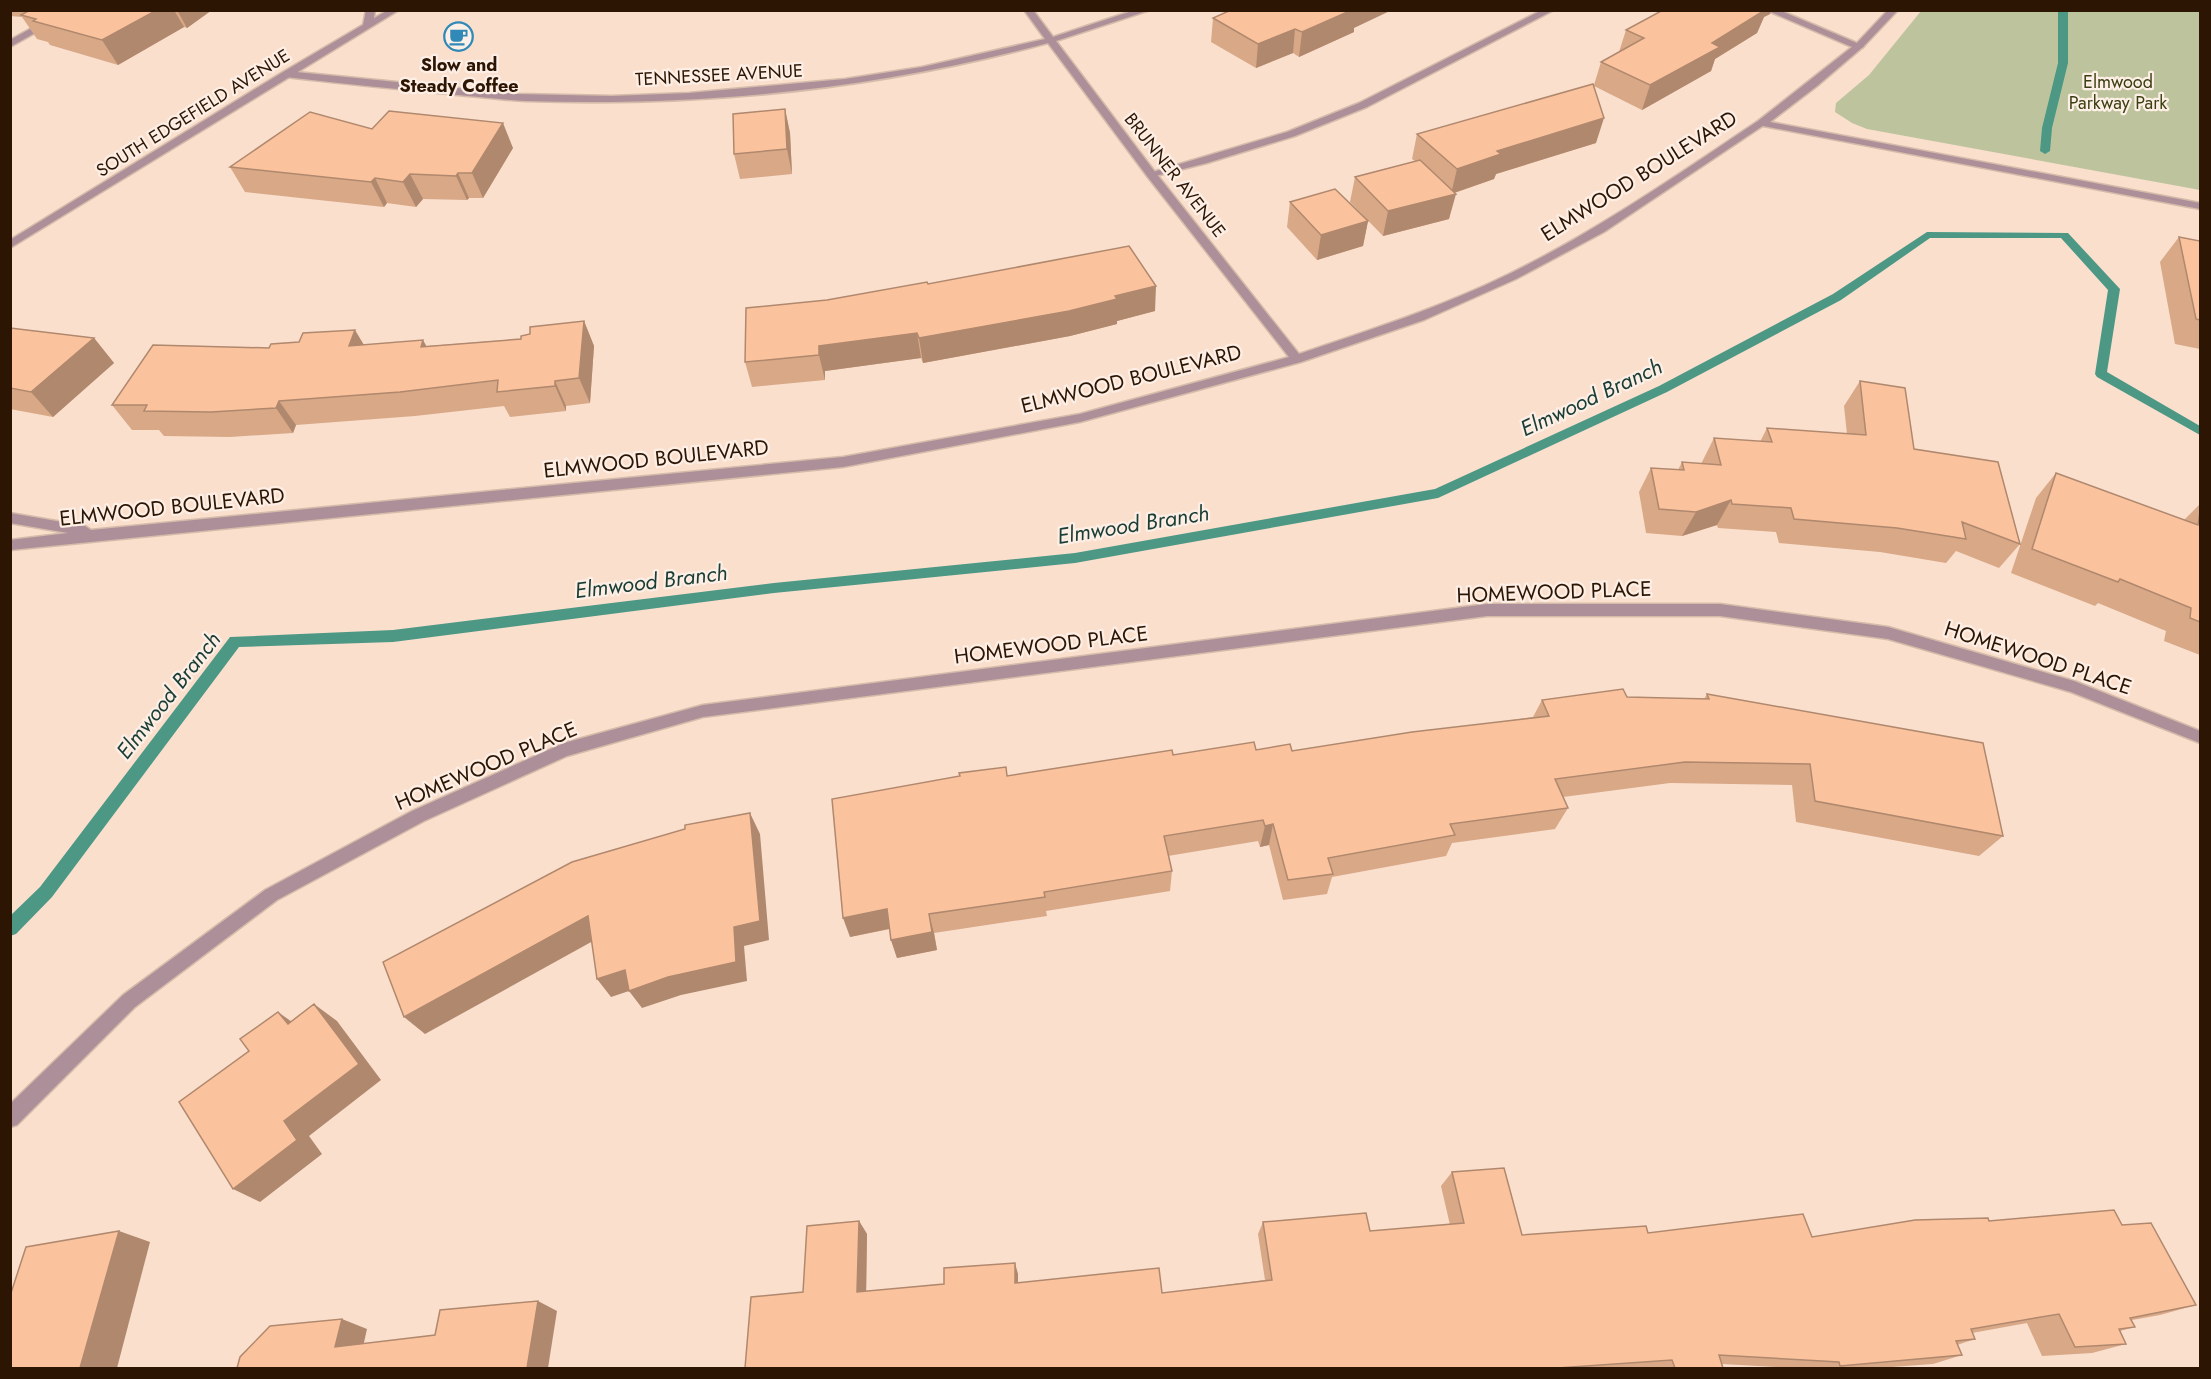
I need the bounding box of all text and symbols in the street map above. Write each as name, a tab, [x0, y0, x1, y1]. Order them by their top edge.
cafe icon: Slow and Steady Coffee	[443, 20, 475, 52]
street label: SOUTH EDGEFIELD AVENUE	[91, 43, 295, 183]
place label: Slow and Steady Coffee	[399, 52, 519, 99]
street label: TENNESSEE AVENUE	[634, 58, 804, 92]
park label: Elmwood Parkway Park	[2069, 69, 2167, 116]
street label: ELMWOOD BOULEVARD	[1535, 103, 1743, 249]
street label: BRUNNER AVENUE	[1118, 107, 1232, 243]
street label: ELMWOOD BOULEVARD	[1018, 337, 1244, 421]
water label: Elmwood Branch	[1515, 350, 1667, 444]
street label: ELMWOOD BOULEVARD	[542, 432, 770, 486]
street label: ELMWOOD BOULEVARD	[58, 480, 286, 534]
water label: Elmwood Branch	[1055, 496, 1211, 552]
water label: Elmwood Branch	[573, 556, 729, 606]
street label: HOMEWOOD PLACE	[1456, 574, 1652, 610]
street label: HOMEWOOD PLACE	[1941, 614, 2135, 702]
street label: HOMEWOOD PLACE	[952, 618, 1150, 672]
water label: Elmwood Branch	[108, 625, 228, 765]
street label: HOMEWOOD PLACE	[390, 714, 582, 818]

